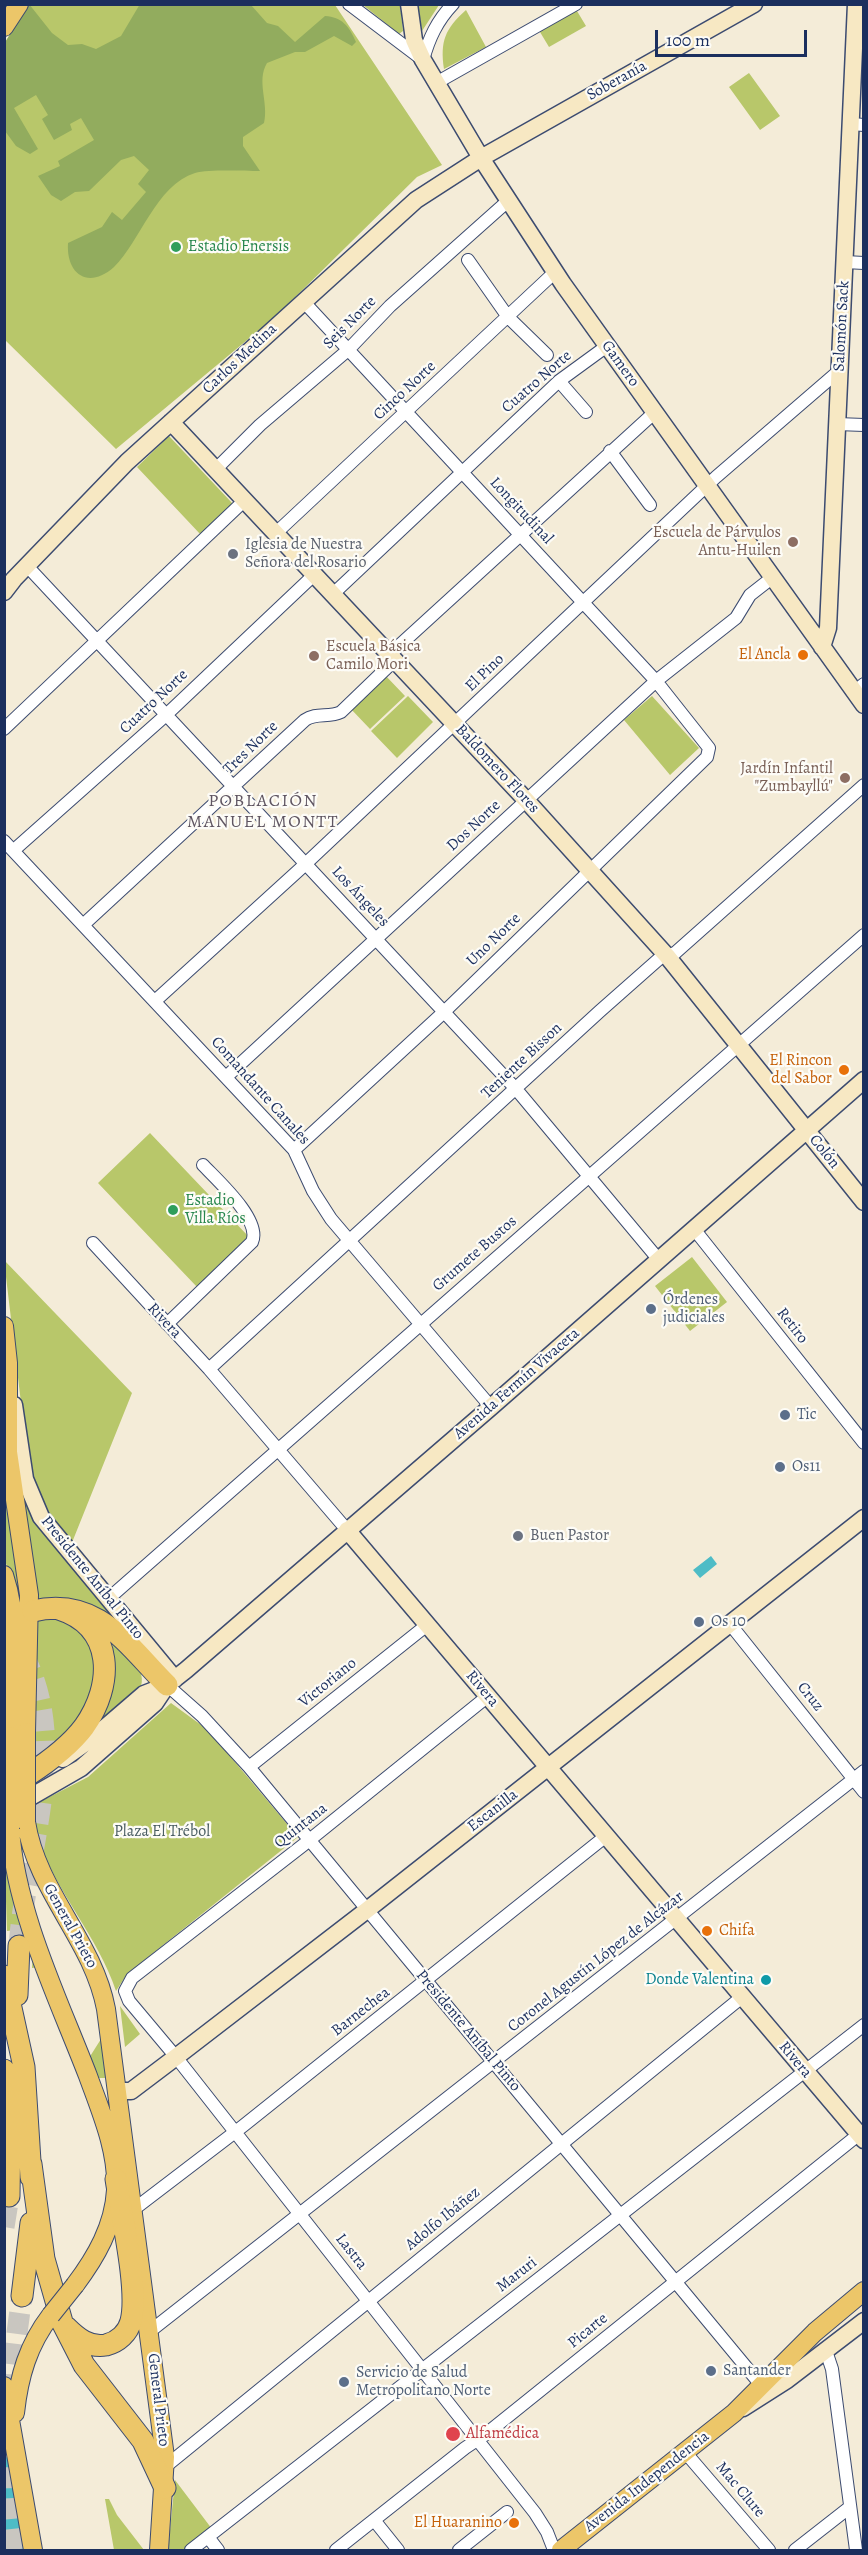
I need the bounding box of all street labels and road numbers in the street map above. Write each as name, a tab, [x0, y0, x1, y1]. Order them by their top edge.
street label: Soberanía	[584, 57, 650, 105]
street label: Salomón Sack	[830, 280, 854, 372]
street label: Seis Norte	[319, 292, 381, 354]
street label: Carlos Medina	[199, 320, 281, 398]
street label: Gamero	[597, 337, 643, 391]
street label: Cuatro Norte	[498, 346, 576, 418]
street label: Cinco Norte	[370, 357, 440, 425]
street label: Longitudinal	[485, 474, 557, 548]
street label: El Pino	[462, 650, 508, 696]
street label: Cuatro Norte	[116, 666, 192, 738]
street label: Tres Norte	[220, 717, 282, 779]
street label: Baldomero Flores	[451, 721, 543, 817]
street label: Dos Norte	[443, 796, 505, 856]
street label: Los Ángeles	[327, 863, 393, 931]
street label: Uno Norte	[463, 909, 525, 971]
street label: Teniente Bisson	[478, 1019, 566, 1103]
street label: Comandante Canales	[206, 1033, 314, 1149]
street label: Colón	[804, 1131, 844, 1173]
street label: Grumete Bustos	[429, 1212, 521, 1296]
street label: Rivera	[143, 1299, 185, 1343]
street label: Retiro	[772, 1304, 812, 1348]
street label: Avenida Fermín Vivaceta	[450, 1324, 584, 1444]
street label: Presidente Aníbal Pinto	[36, 1512, 148, 1644]
street label: Victoriano	[295, 1654, 361, 1712]
street label: Rivera	[461, 1667, 503, 1711]
street label: Cruz	[793, 1679, 827, 1715]
street label: Escanilla	[464, 1785, 522, 1837]
street label: Quintana	[271, 1799, 331, 1853]
street label: General Prieto	[39, 1880, 101, 1972]
street label: Coronel Agustín López de Alcázar	[504, 1887, 688, 2037]
street label: Presidente Aníbal Pinto	[411, 1966, 525, 2096]
street label: Barnechea	[328, 1983, 394, 2041]
street label: Rivera	[774, 2038, 816, 2082]
street label: Adolfo Ibáñez	[402, 2183, 484, 2255]
street label: Lastra	[331, 2230, 371, 2274]
street label: Maruri	[493, 2253, 541, 2297]
street label: Picarte	[564, 2309, 612, 2353]
street label: General Prieto	[143, 2352, 173, 2448]
street label: Avenida Independencia	[581, 2427, 713, 2537]
street label: Mac Clure	[711, 2458, 769, 2522]

